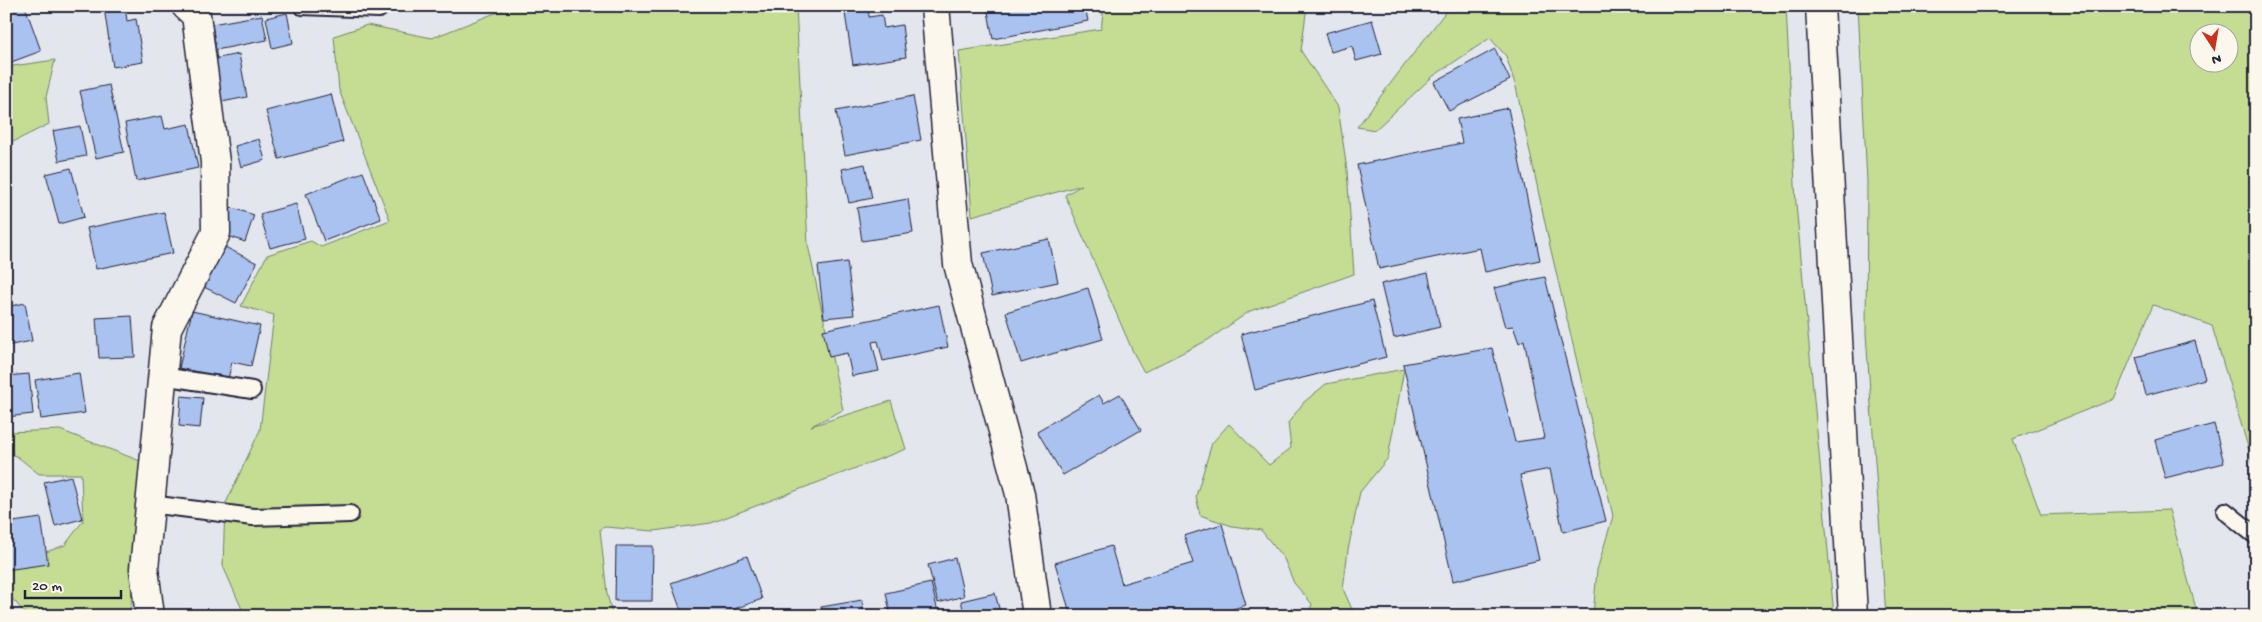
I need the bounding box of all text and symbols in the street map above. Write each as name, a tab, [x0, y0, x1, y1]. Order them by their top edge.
north arrow	[2190, 22, 2240, 72]
text: N	[2210, 49, 2222, 68]
scale bar	[25, 567, 121, 599]
text: 20 m	[32, 578, 62, 596]

